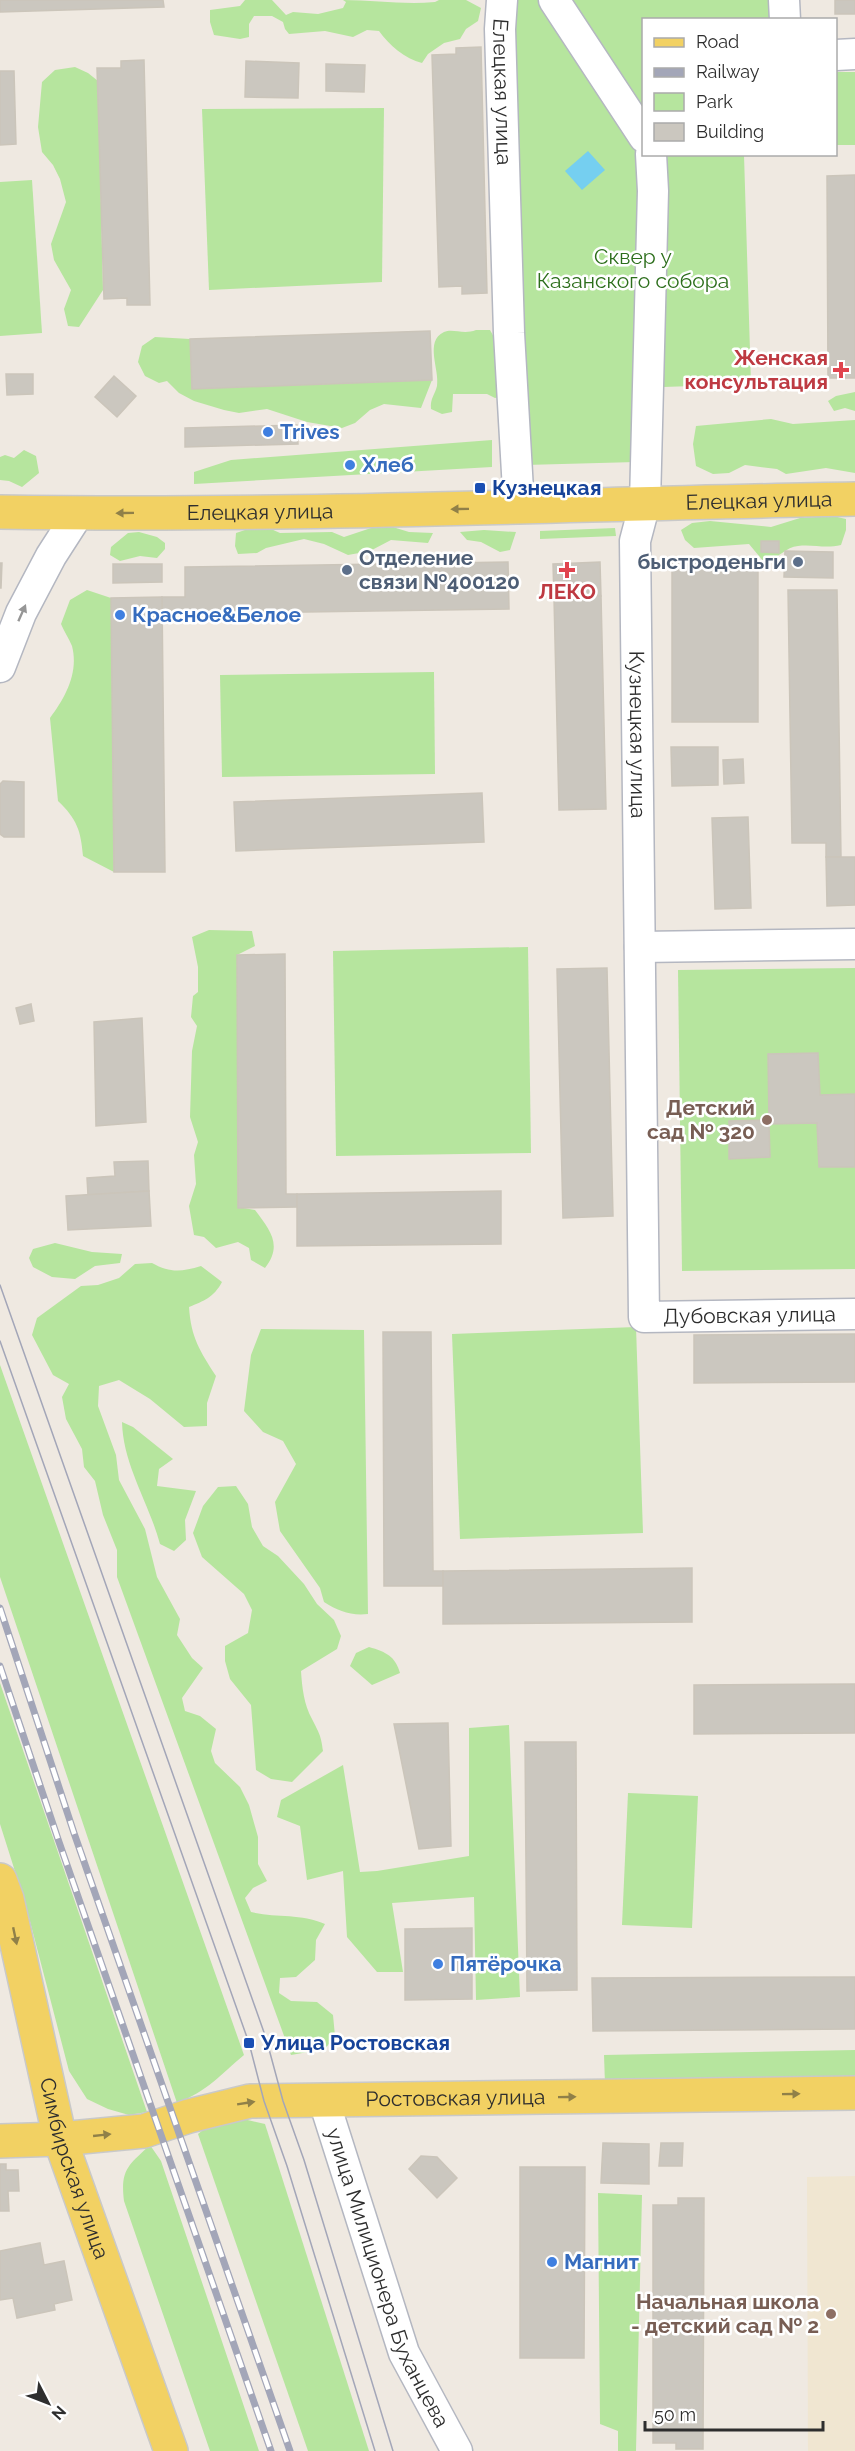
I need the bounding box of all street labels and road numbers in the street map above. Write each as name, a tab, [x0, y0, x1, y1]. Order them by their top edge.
street label: Елецкая улица	[488, 18, 517, 166]
street label: Елецкая улица	[685, 486, 832, 515]
street label: Елецкая улица	[187, 498, 334, 525]
street label: Кузнецкая улица	[624, 650, 651, 819]
street label: Дубовская улица	[663, 1301, 836, 1329]
street label: Симбирская улица	[35, 2075, 115, 2262]
street label: Ростовская улица	[365, 2084, 545, 2111]
street label: улица Милиционера Буханцева	[321, 2125, 455, 2431]

